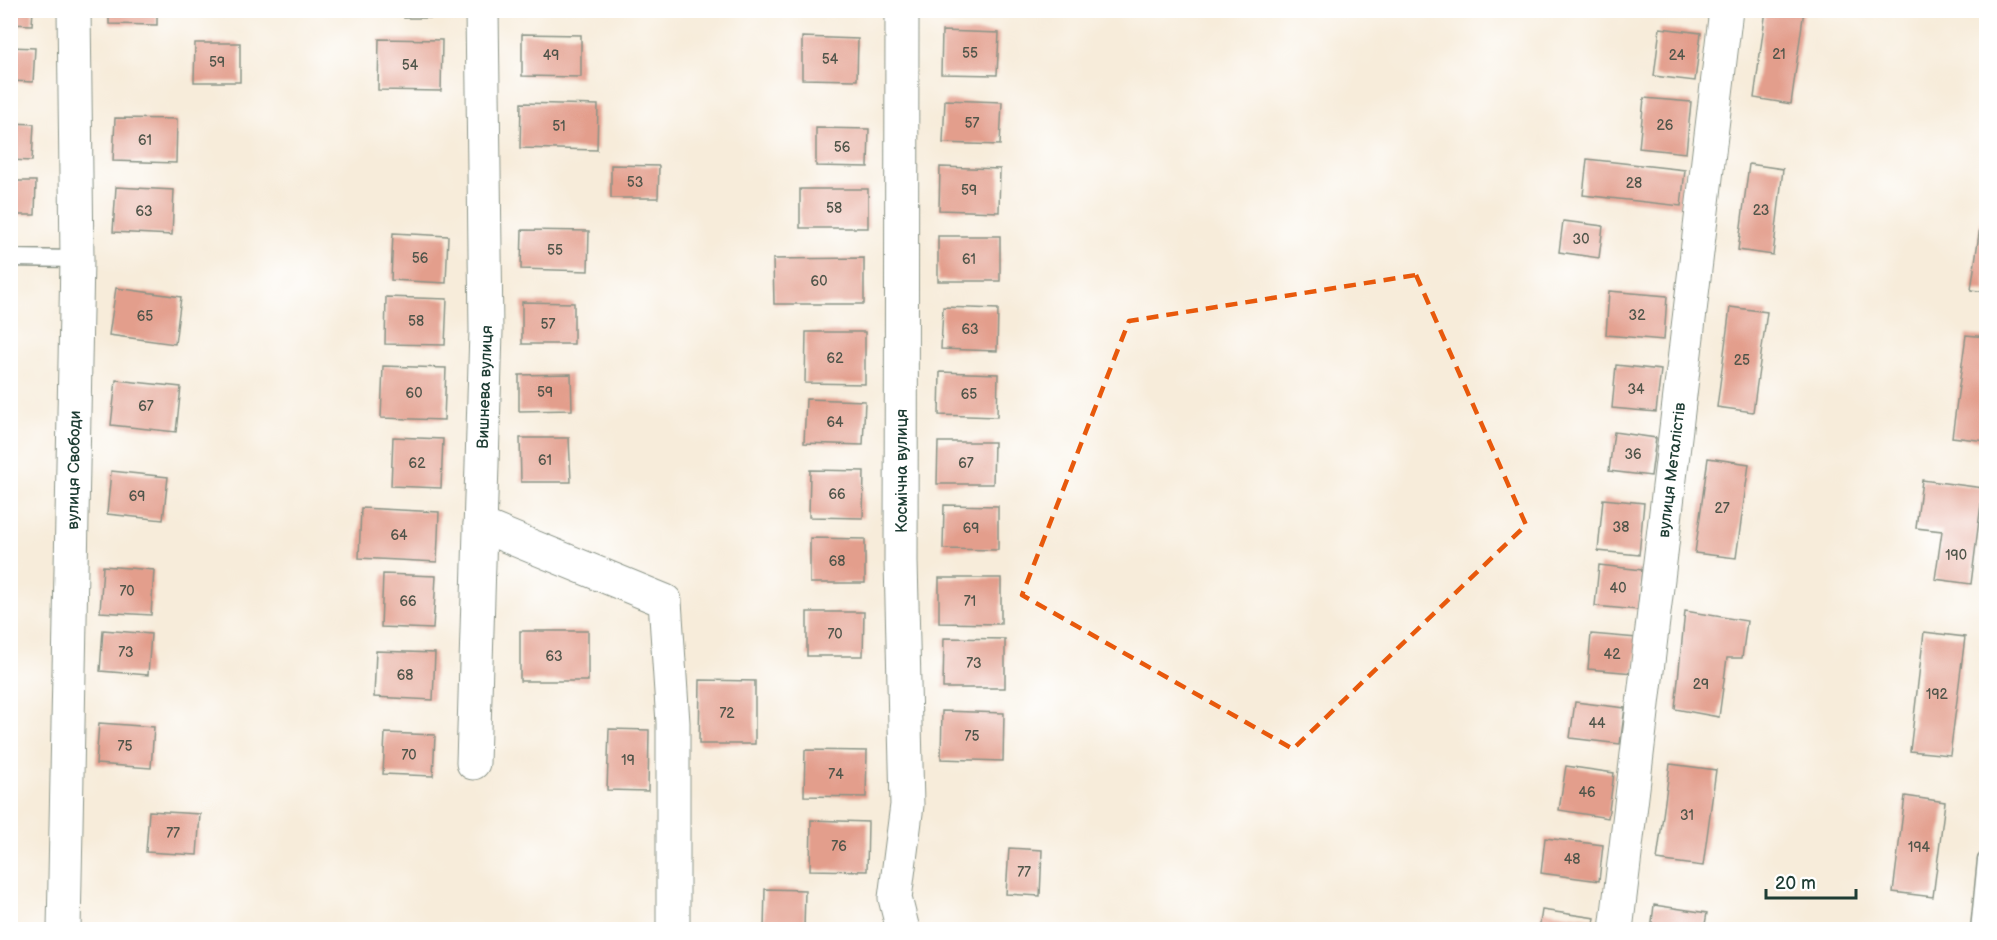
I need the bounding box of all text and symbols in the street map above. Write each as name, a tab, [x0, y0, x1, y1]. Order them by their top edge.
house number: 55	[962, 45, 978, 62]
house number: 21	[1772, 46, 1786, 63]
house number: 49	[543, 47, 559, 64]
house number: 24	[1669, 47, 1686, 64]
house number: 54	[822, 51, 839, 68]
house number: 59	[209, 54, 225, 71]
house number: 54	[402, 57, 419, 74]
house number: 57	[965, 115, 980, 132]
house number: 26	[1657, 117, 1674, 134]
house number: 51	[552, 118, 566, 135]
house number: 61	[138, 132, 152, 149]
house number: 56	[834, 139, 851, 156]
house number: 53	[627, 174, 643, 191]
house number: 28	[1626, 175, 1642, 192]
house number: 59	[961, 182, 977, 199]
house number: 58	[826, 200, 842, 217]
house number: 23	[1753, 202, 1769, 219]
house number: 63	[135, 203, 153, 220]
house number: 30	[1573, 231, 1589, 248]
house number: 55	[547, 242, 563, 259]
house number: 56	[412, 250, 429, 267]
house number: 61	[962, 251, 976, 268]
house number: 60	[811, 273, 827, 290]
house number: 32	[1629, 307, 1646, 324]
house number: 65	[137, 308, 153, 325]
house number: 58	[408, 313, 424, 330]
house number: 57	[541, 316, 556, 333]
house number: 63	[961, 321, 979, 338]
street label: Вишнева вулиця	[474, 325, 497, 449]
house number: 62	[827, 350, 844, 367]
house number: 25	[1734, 352, 1750, 369]
house number: 34	[1627, 381, 1645, 398]
house number: 59	[537, 384, 553, 401]
house number: 60	[406, 385, 422, 402]
house number: 65	[961, 386, 977, 403]
house number: 67	[138, 398, 154, 415]
street label: вулиця Металістів	[1655, 401, 1690, 539]
street label: Космічна вулиця	[893, 409, 912, 533]
street label: вулиця Свободи	[64, 410, 85, 530]
house number: 64	[826, 414, 844, 431]
house number: 36	[1624, 446, 1642, 463]
house number: 61	[538, 452, 552, 469]
house number: 62	[409, 455, 426, 472]
house number: 67	[958, 455, 974, 472]
house number: 66	[828, 486, 846, 503]
house number: 69	[129, 488, 145, 505]
house number: 27	[1714, 500, 1730, 517]
house number: 38	[1613, 519, 1629, 536]
house number: 69	[963, 520, 979, 537]
house number: 64	[390, 527, 408, 544]
house number: 190	[1945, 547, 1967, 564]
house number: 68	[829, 553, 845, 570]
house number: 40	[1610, 580, 1626, 597]
house number: 70	[119, 583, 135, 600]
house number: 66	[399, 593, 417, 610]
house number: 71	[964, 593, 976, 610]
house number: 70	[827, 626, 843, 643]
house number: 73	[118, 644, 134, 661]
house number: 42	[1604, 646, 1621, 663]
house number: 63	[545, 648, 563, 665]
house number: 73	[966, 655, 982, 672]
house number: 68	[397, 667, 413, 684]
house number: 29	[1693, 676, 1709, 693]
house number: 192	[1926, 686, 1949, 703]
house number: 72	[719, 705, 735, 722]
house number: 44	[1588, 715, 1606, 732]
house number: 75	[965, 728, 979, 745]
house number: 75	[118, 738, 132, 755]
house number: 70	[401, 747, 417, 764]
house number: 19	[621, 752, 635, 769]
house number: 74	[828, 766, 844, 783]
house number: 46	[1578, 784, 1596, 801]
house number: 31	[1680, 807, 1694, 824]
house number: 77	[166, 825, 180, 842]
house number: 76	[831, 838, 847, 855]
house number: 194	[1908, 839, 1930, 856]
house number: 48	[1564, 851, 1580, 868]
scale bar	[1766, 862, 1856, 900]
house number: 77	[1017, 864, 1031, 881]
text: 20 m	[1775, 873, 1816, 894]

